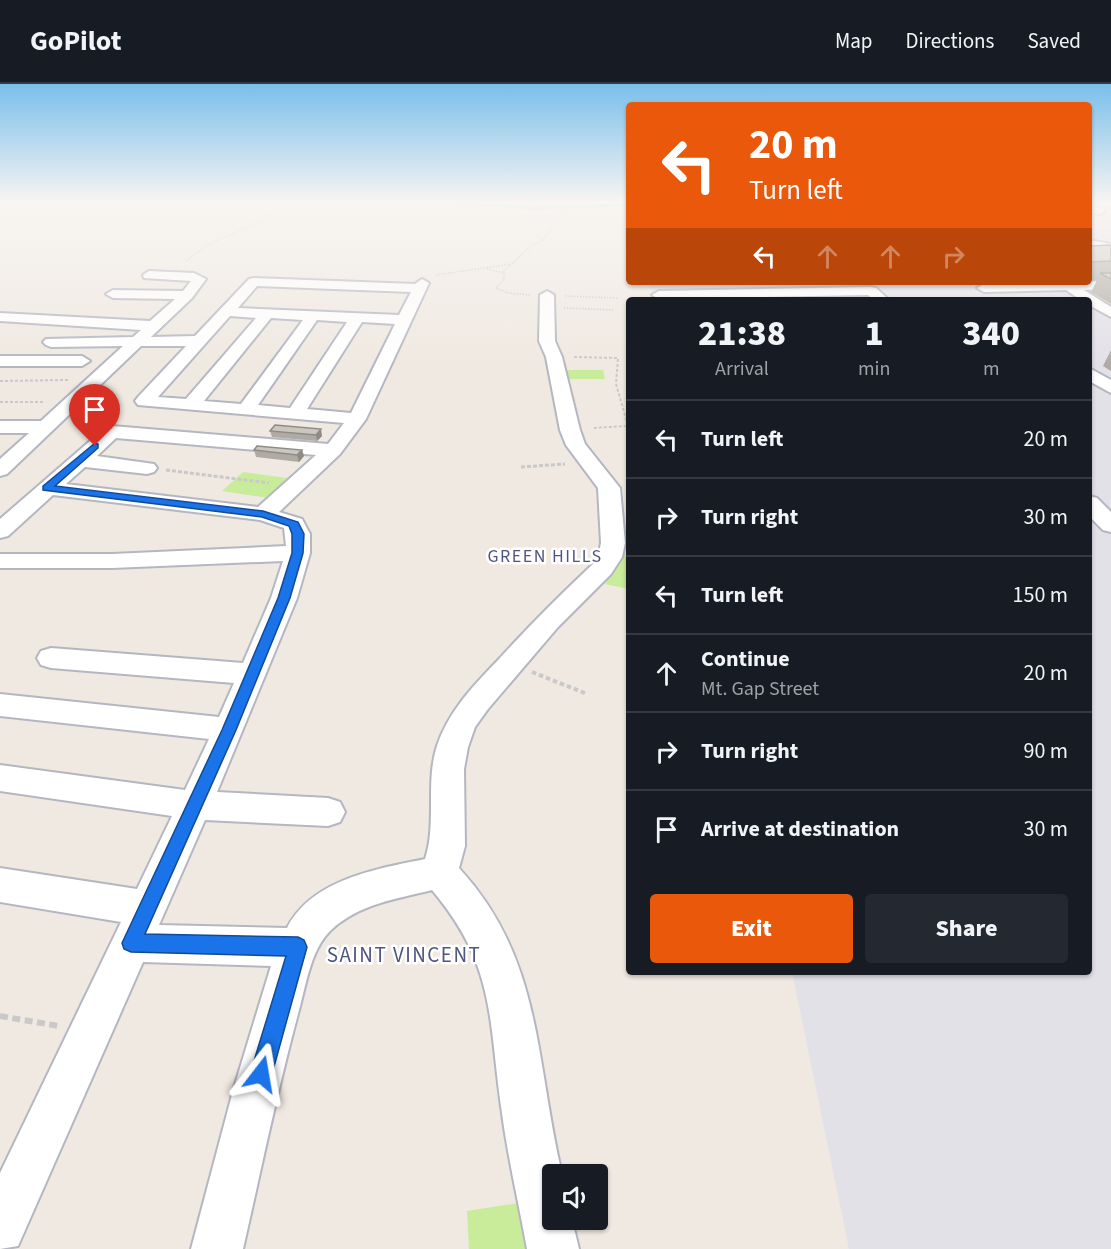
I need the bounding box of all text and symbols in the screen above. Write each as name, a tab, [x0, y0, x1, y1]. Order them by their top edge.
text: GoPilot	[30, 21, 121, 61]
text: Map	[835, 26, 873, 56]
text: Directions	[906, 26, 994, 56]
text: Saved	[1027, 26, 1081, 56]
text: 20 m	[749, 115, 838, 175]
icon: left	[650, 126, 728, 204]
text: Turn left	[749, 171, 843, 210]
icon: left	[748, 240, 781, 273]
icon: ahead	[811, 240, 844, 273]
icon: ahead	[874, 240, 907, 273]
icon: right	[937, 240, 970, 273]
text: 21:38	[698, 308, 786, 359]
text: 1	[865, 308, 884, 359]
text: 340	[962, 308, 1020, 359]
text: Arrival	[715, 355, 769, 383]
text: min	[858, 355, 890, 383]
text: m	[983, 355, 999, 383]
pin	[69, 384, 120, 446]
icon: arrive	[78, 393, 111, 426]
icon: left	[650, 423, 683, 456]
text: Turn left	[701, 423, 783, 455]
text: 20 m	[1023, 423, 1068, 455]
icon: right	[650, 501, 683, 534]
text: Turn right	[701, 501, 798, 533]
text: 30 m	[1023, 501, 1068, 533]
district label: GREEN HILLS	[487, 544, 603, 569]
icon: left	[650, 579, 683, 612]
text: Turn left	[701, 579, 783, 611]
text: 150 m	[1013, 579, 1068, 611]
text: Continue	[701, 643, 790, 675]
icon: ahead	[650, 657, 683, 690]
text: 20 m	[1023, 657, 1068, 689]
text: Mt. Gap Street	[701, 675, 819, 703]
icon: right	[650, 735, 683, 768]
text: Turn right	[701, 735, 798, 767]
text: 90 m	[1023, 735, 1068, 767]
icon: arrive	[650, 813, 683, 846]
text: Arrive at destination	[701, 813, 899, 845]
text: 30 m	[1023, 813, 1068, 845]
button: Exit	[650, 894, 853, 963]
button: Share	[865, 894, 1068, 963]
district label: SAINT VINCENT	[327, 940, 481, 970]
position arrow	[229, 1042, 293, 1106]
map controls	[542, 1164, 608, 1230]
button: sound	[542, 1164, 608, 1230]

